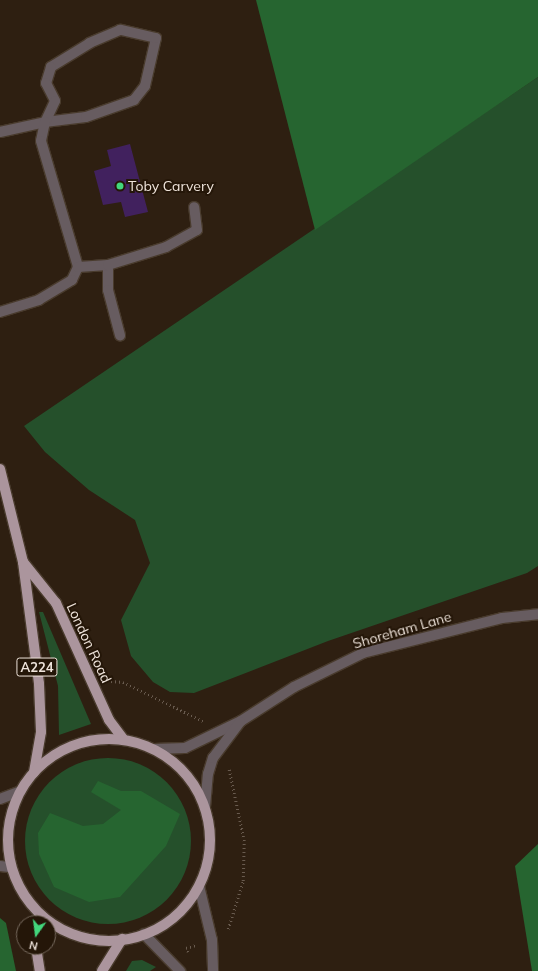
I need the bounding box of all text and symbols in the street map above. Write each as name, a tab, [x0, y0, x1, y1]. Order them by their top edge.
place label: Toby Carvery	[128, 178, 214, 194]
marker: Toby Carvery	[115, 181, 125, 191]
street label: London Road	[63, 600, 115, 686]
street label: Shoreham Lane	[351, 608, 453, 652]
road number: A224	[16, 656, 58, 678]
north arrow	[16, 915, 56, 955]
text: N	[28, 938, 39, 953]

